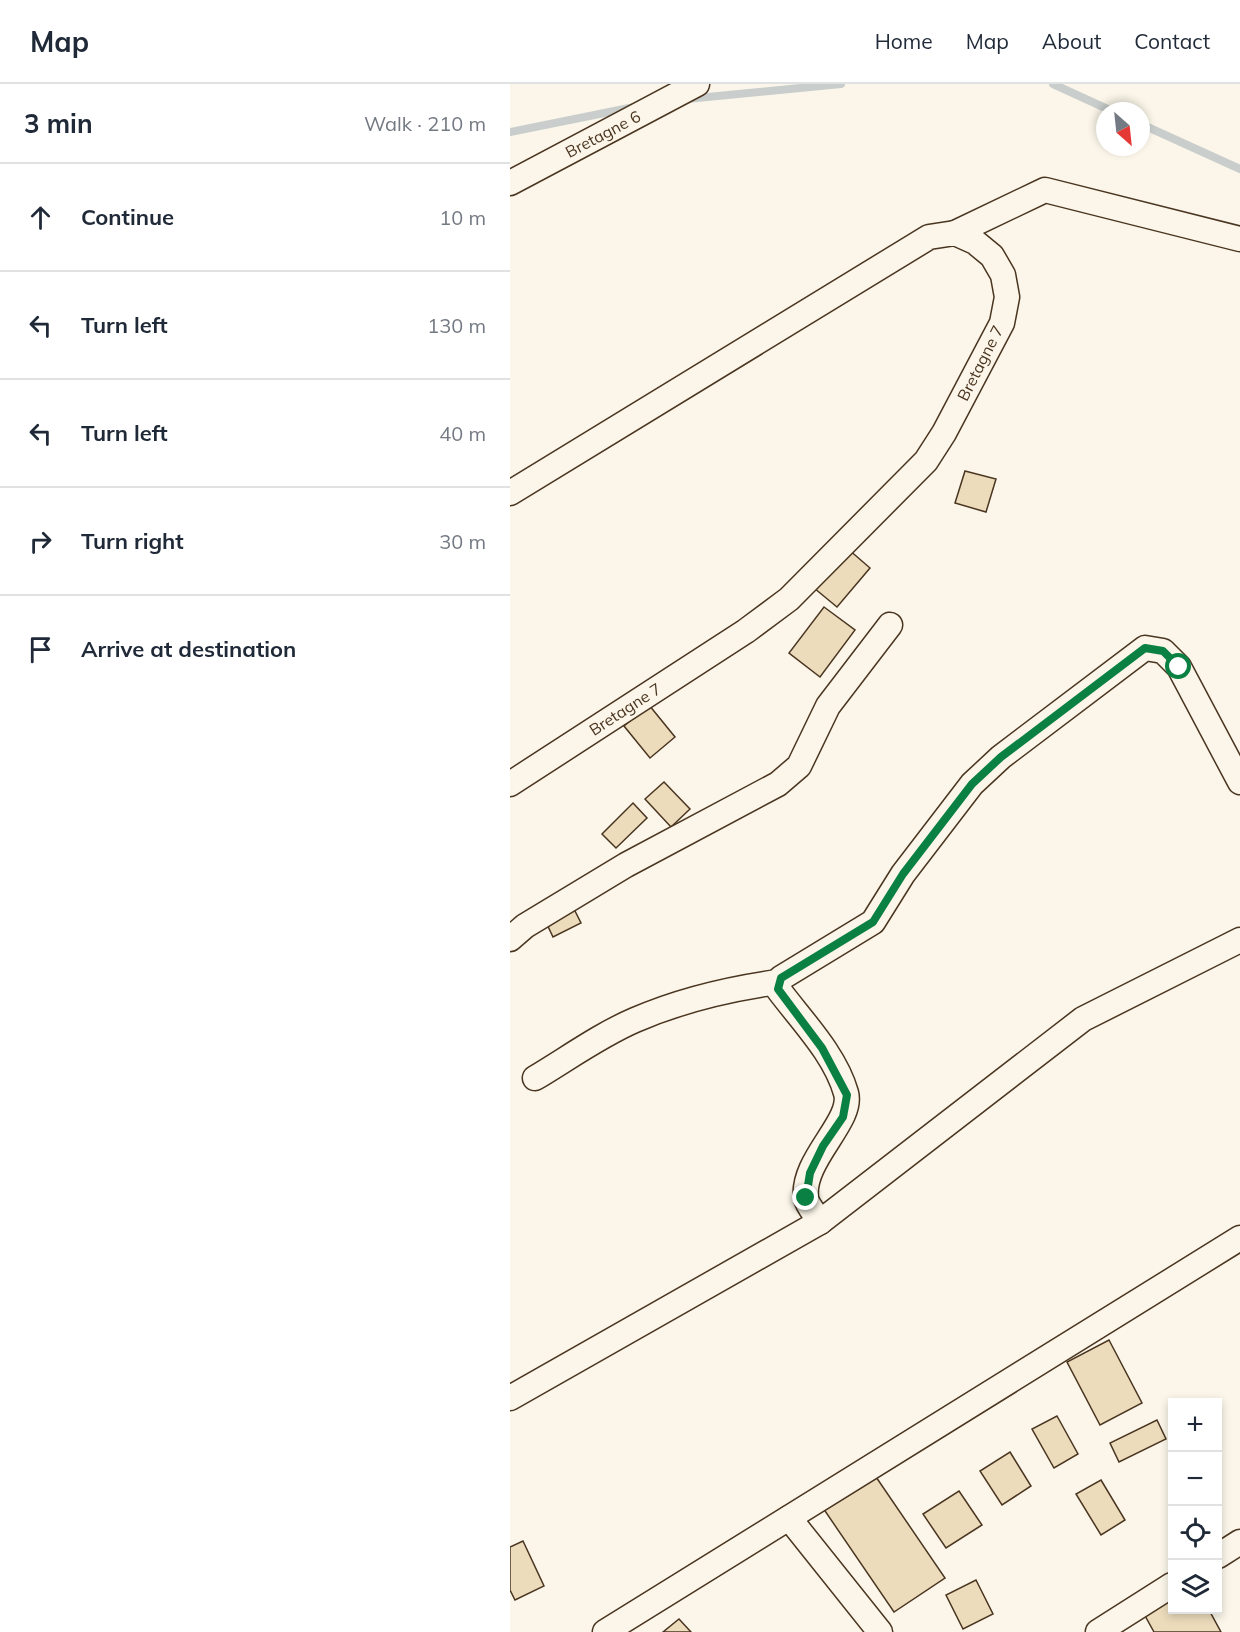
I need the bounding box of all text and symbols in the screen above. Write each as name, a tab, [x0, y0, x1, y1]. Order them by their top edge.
text: Map	[30, 24, 89, 59]
text: Home	[875, 28, 933, 54]
text: Map	[966, 28, 1009, 54]
text: About	[1042, 28, 1101, 54]
text: Contact	[1134, 28, 1210, 54]
north arrow	[1096, 102, 1150, 156]
street label: Bretagne 6	[562, 106, 644, 162]
text: 3 min	[24, 107, 93, 140]
text: Walk · 210 m	[364, 111, 486, 136]
icon: ahead	[24, 201, 57, 234]
text: Continue	[81, 203, 174, 231]
text: 10 m	[439, 205, 486, 230]
icon: left	[24, 309, 57, 342]
text: Turn left	[81, 311, 168, 339]
text: 130 m	[427, 313, 486, 338]
street label: Bretagne 7	[952, 322, 1008, 404]
icon: left	[24, 417, 57, 450]
text: Turn left	[81, 419, 168, 447]
text: 40 m	[439, 421, 486, 446]
icon: right	[24, 525, 57, 558]
text: Turn right	[81, 527, 184, 555]
text: 30 m	[439, 529, 486, 554]
icon: arrive	[24, 633, 57, 666]
text: Arrive at destination	[81, 635, 296, 663]
route start	[1165, 653, 1191, 679]
street label: Bretagne 7	[585, 678, 665, 740]
route end	[792, 1184, 818, 1210]
map controls	[1168, 1398, 1222, 1614]
button: +	[1168, 1398, 1222, 1452]
button: −	[1168, 1452, 1222, 1506]
button: locate	[1168, 1506, 1222, 1560]
button: layers	[1168, 1560, 1222, 1614]

